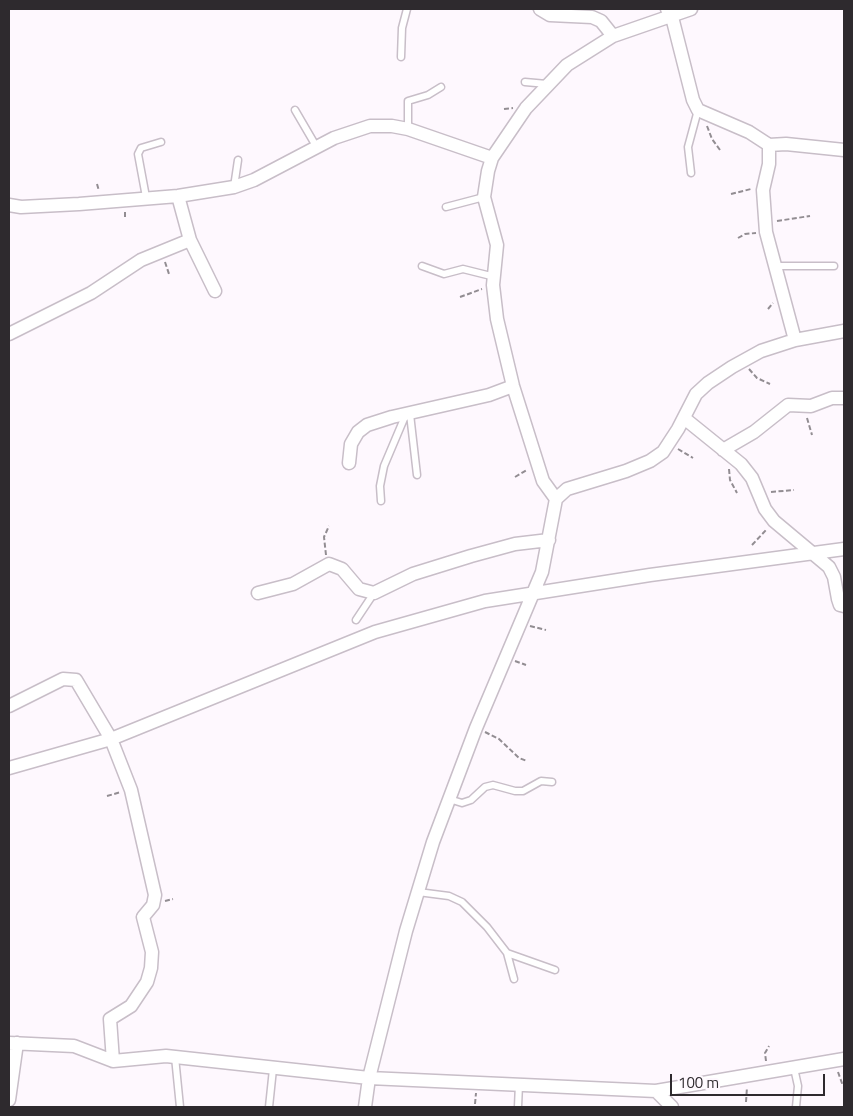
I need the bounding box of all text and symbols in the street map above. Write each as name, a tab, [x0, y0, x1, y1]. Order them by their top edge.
scale bar	[673, 1064, 828, 1096]
text: 100 m	[678, 1071, 719, 1094]

